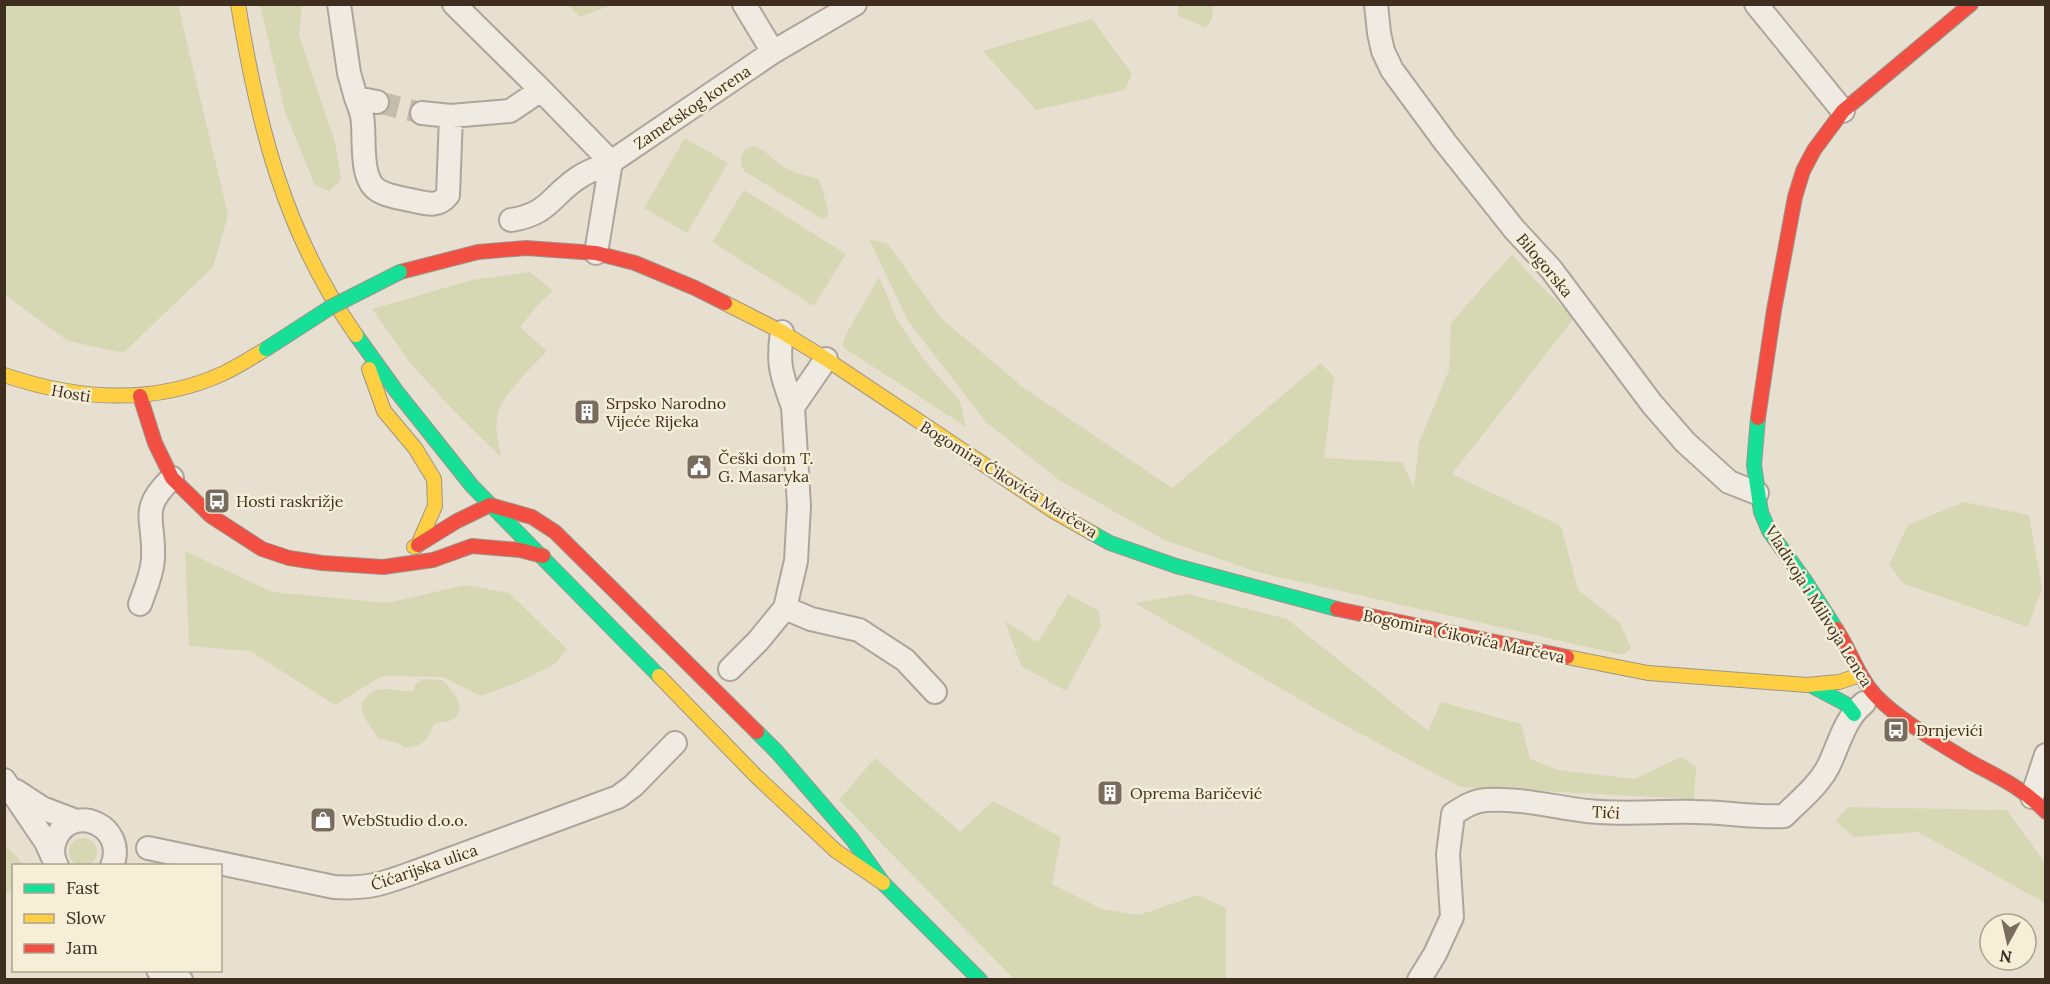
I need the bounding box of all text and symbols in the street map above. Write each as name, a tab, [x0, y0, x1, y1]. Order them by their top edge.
street label: Zametskog korena	[630, 60, 754, 154]
street label: Bilogorska	[1512, 229, 1578, 301]
street label: Hosti	[50, 380, 92, 406]
place label: Srpsko Narodno Vijeće Rijeka	[605, 393, 726, 431]
building icon: Srpsko Narodno Vijeće Rijeka	[572, 397, 602, 427]
street label: Bogomira Ćikovića Marčeva	[917, 416, 1101, 542]
place label: Češki dom T. G. Masaryka	[718, 448, 813, 486]
public building icon: Češki dom T. G. Masaryka	[684, 452, 714, 482]
bus stop icon: Hosti raskrižje	[202, 486, 232, 516]
place label: Hosti raskrižje	[236, 491, 344, 511]
street label: Vladivoja i Milivoja Lenca	[1761, 521, 1877, 690]
street label: Bogomira Ćikovića Marčeva	[1361, 605, 1567, 667]
bus stop icon: Drnjevići	[1881, 715, 1911, 745]
place label: Drnjevići	[1916, 720, 1983, 740]
building icon: Oprema Baričević	[1095, 778, 1125, 808]
place label: Oprema Baričević	[1130, 783, 1262, 803]
street label: Tići	[1592, 801, 1620, 823]
shop icon: WebStudio d.o.o.	[308, 805, 338, 835]
place label: WebStudio d.o.o.	[342, 810, 468, 830]
street label: Ćićarijska ulica	[368, 839, 480, 895]
legend	[12, 864, 222, 972]
text: Fast	[66, 876, 100, 899]
text: Slow	[66, 906, 106, 929]
north arrow	[1978, 912, 2038, 972]
text: Jam	[65, 936, 98, 959]
text: N	[1998, 946, 2013, 968]

